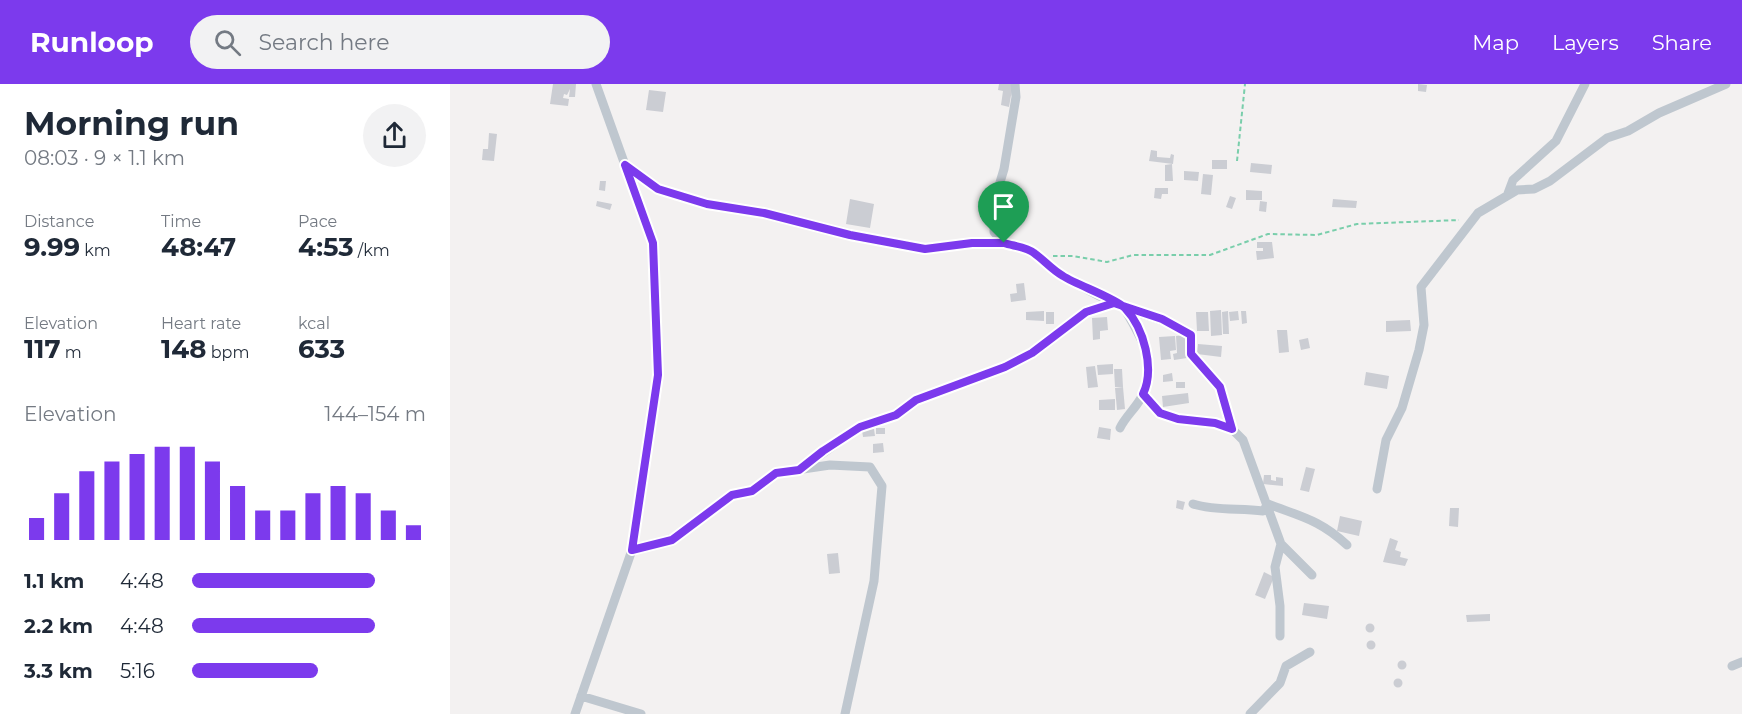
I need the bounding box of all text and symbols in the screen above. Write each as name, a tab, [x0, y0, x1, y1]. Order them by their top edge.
search box	[190, 15, 610, 69]
text: Runloop	[30, 25, 154, 59]
icon: search	[211, 26, 244, 59]
text: Search here	[259, 29, 389, 56]
text: Map	[1472, 30, 1519, 55]
text: Layers	[1552, 30, 1619, 55]
text: Share	[1652, 30, 1712, 55]
text: Morning run	[24, 103, 239, 143]
button: share	[363, 104, 426, 167]
text: 08:03 · 9 × 1.1 km	[24, 146, 185, 170]
pin	[978, 181, 1029, 243]
icon: arrive	[987, 190, 1020, 223]
text: Distance	[24, 212, 94, 231]
text: Time	[161, 212, 201, 231]
text: Pace	[298, 212, 337, 231]
text: 9.99	[24, 231, 80, 263]
text: 48:47	[161, 231, 236, 263]
text: 4:53	[298, 231, 354, 263]
text: km	[80, 241, 111, 260]
text: /km	[354, 241, 390, 260]
text: Elevation	[24, 314, 98, 333]
text: Heart rate	[161, 314, 241, 333]
text: kcal	[298, 314, 330, 333]
text: 117	[24, 333, 61, 365]
text: 148	[161, 333, 207, 365]
text: 633	[298, 333, 345, 365]
text: m	[61, 343, 82, 362]
text: bpm	[207, 343, 249, 362]
text: Elevation	[24, 402, 116, 426]
text: 144–154 m	[324, 402, 426, 426]
text: 1.1 km	[24, 569, 84, 593]
text: 4:48	[120, 569, 164, 593]
text: 2.2 km	[24, 614, 93, 638]
text: 4:48	[120, 614, 164, 638]
text: 3.3 km	[24, 659, 93, 683]
text: 5:16	[120, 659, 155, 683]

